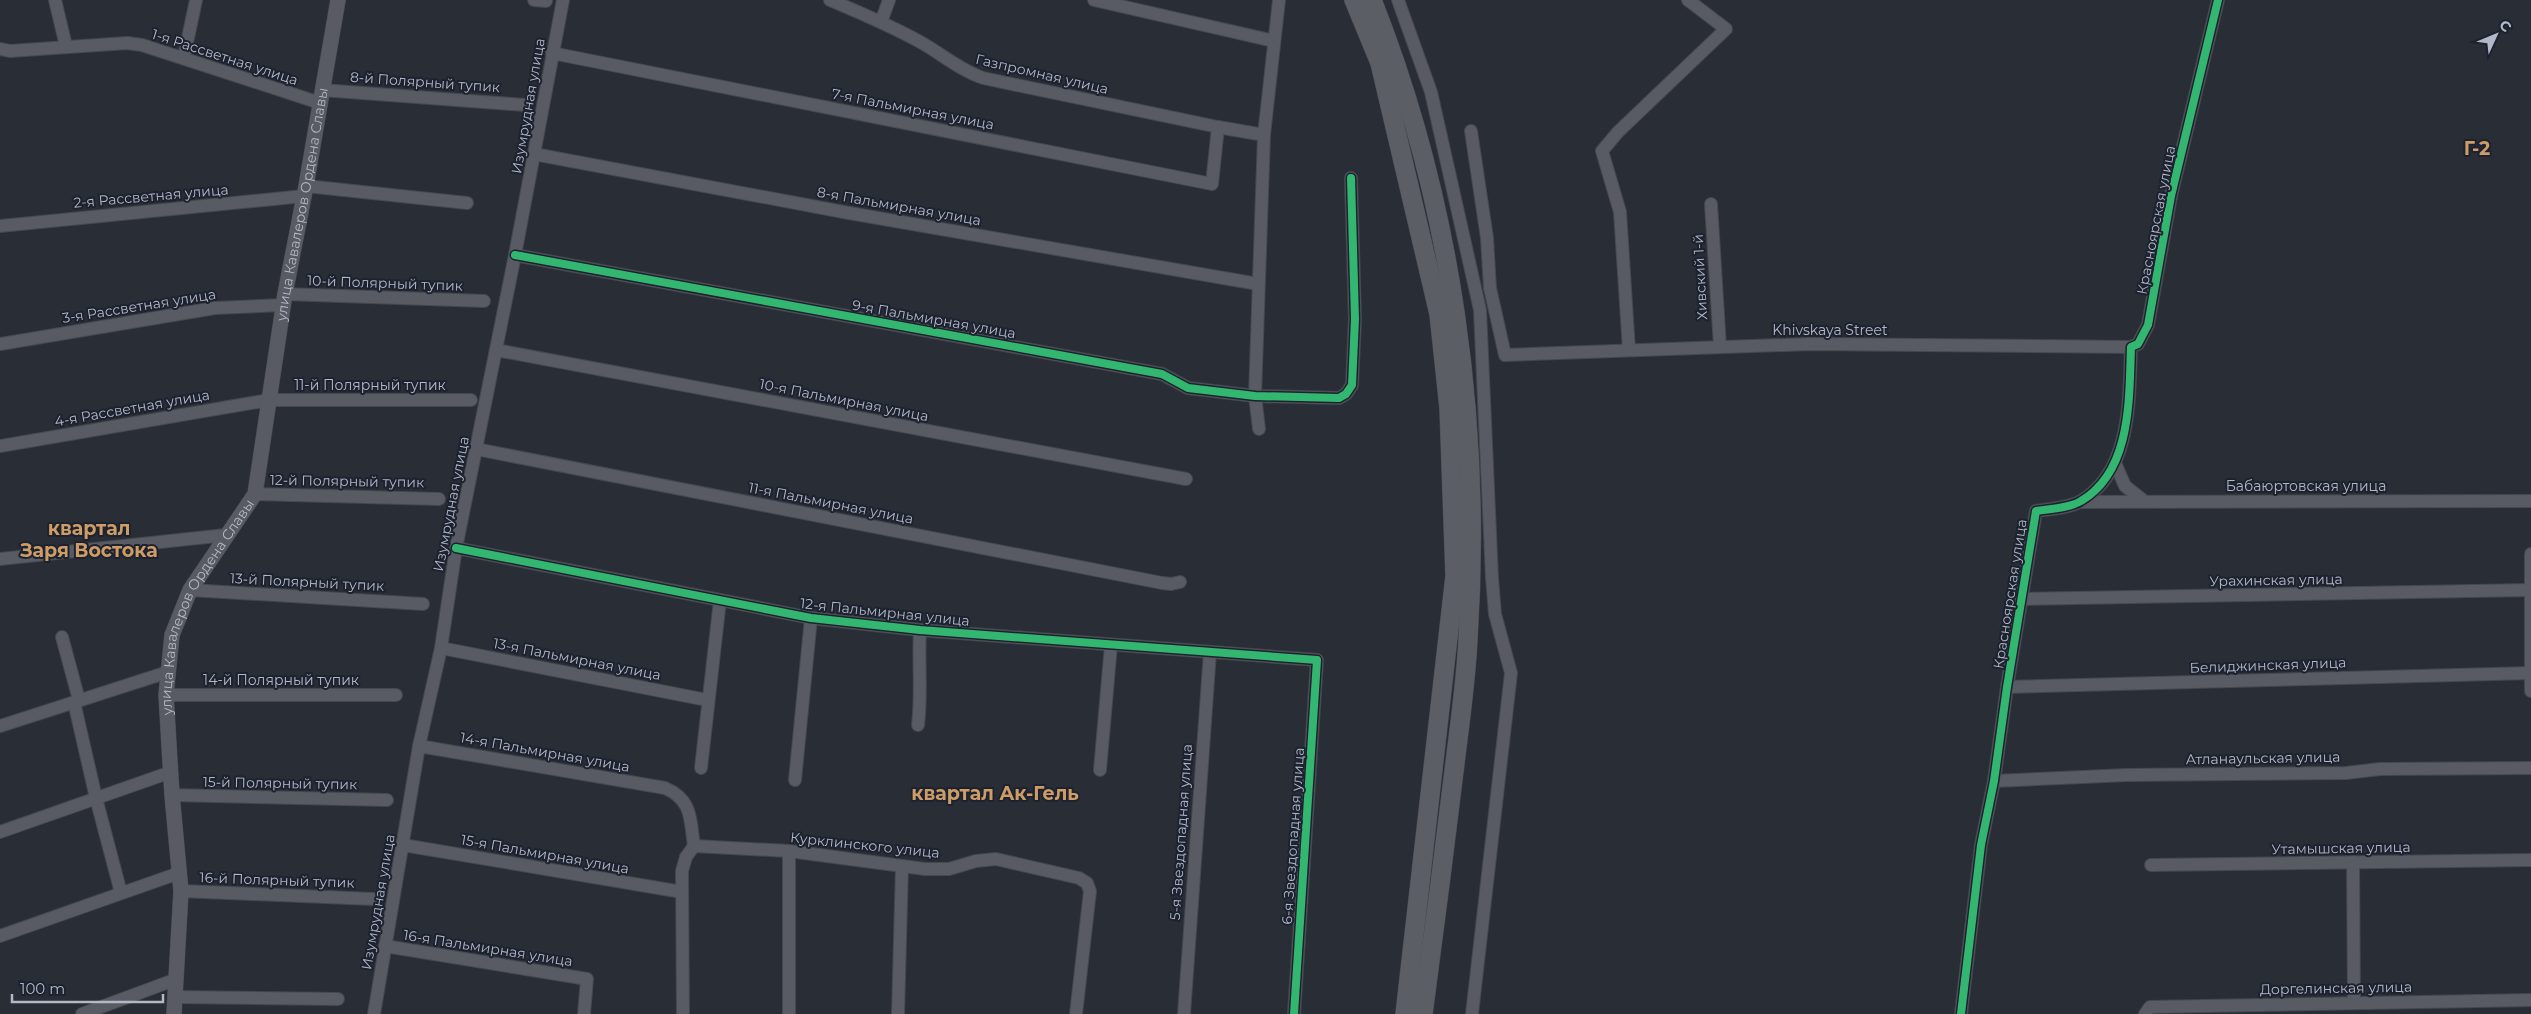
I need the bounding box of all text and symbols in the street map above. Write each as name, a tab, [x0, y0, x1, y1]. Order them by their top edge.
north arrow	[2471, 10, 2521, 60]
text: С	[2495, 16, 2515, 36]
street label: 1-я Рассветная улица	[150, 25, 300, 89]
street label: Изумрудная улица	[507, 37, 549, 175]
street label: Газпромная улица	[974, 50, 1110, 98]
street label: 8-й Полярный тупик	[349, 68, 501, 96]
street label: 7-я Пальмирная улица	[830, 84, 996, 134]
street label: улица Кавалеров Ордена Славы	[272, 86, 332, 323]
district label: Г-2	[2464, 137, 2490, 160]
street label: Красноярская улица	[2133, 144, 2179, 296]
street label: 2-я Рассветная улица	[73, 180, 229, 212]
street label: 8-я Пальмирная улица	[816, 183, 982, 229]
street label: Хивский 1-й	[1689, 234, 1711, 320]
street label: 10-й Полярный тупик	[307, 271, 463, 295]
street label: 3-я Рассветная улица	[61, 285, 217, 327]
street label: 9-я Пальмирная улица	[851, 296, 1017, 342]
street label: Khivskaya Street	[1772, 321, 1888, 339]
street label: 10-я Пальмирная улица	[758, 375, 930, 425]
street label: 11-й Полярный тупик	[294, 376, 446, 394]
street label: 4-я Рассветная улица	[53, 386, 211, 430]
street label: Изумрудная улица	[429, 435, 473, 573]
street label: 12-й Полярный тупик	[270, 471, 424, 491]
street label: Бабаюртовская улица	[2226, 477, 2386, 495]
street label: 11-я Пальмирная улица	[747, 478, 915, 528]
street label: улица Кавалеров Ордена Славы	[157, 496, 258, 717]
district label: квартал Заря Востока	[19, 517, 158, 562]
street label: Красноярская улица	[1989, 518, 2031, 670]
street label: 13-й Полярный тупик	[229, 569, 385, 595]
street label: Урахинская улица	[2209, 570, 2343, 590]
street label: 12-я Пальмирная улица	[799, 594, 971, 630]
street label: 13-я Пальмирная улица	[492, 634, 662, 684]
street label: Белиджинская улица	[2189, 653, 2347, 677]
street label: 14-й Полярный тупик	[203, 671, 359, 689]
street label: 14-я Пальмирная улица	[459, 728, 631, 776]
street label: 5-я Звездопадная улица	[1166, 743, 1196, 921]
street label: 6-я Звездопадная улица	[1278, 747, 1308, 925]
street label: Атланаульская улица	[2185, 748, 2341, 768]
street label: 15-й Полярный тупик	[203, 773, 357, 793]
district label: квартал Ак-Гель	[911, 782, 1079, 805]
street label: Курклинского улица	[789, 828, 941, 862]
street label: 15-я Пальмирная улица	[460, 830, 630, 878]
street label: Изумрудная улица	[357, 833, 399, 971]
street label: Утамышская улица	[2271, 838, 2411, 858]
street label: 16-й Полярный тупик	[199, 868, 355, 892]
street label: 16-я Пальмирная улица	[402, 926, 574, 970]
scale bar	[12, 972, 164, 1004]
street label: Доргелинская улица	[2260, 978, 2412, 998]
text: 100 m	[20, 979, 65, 998]

